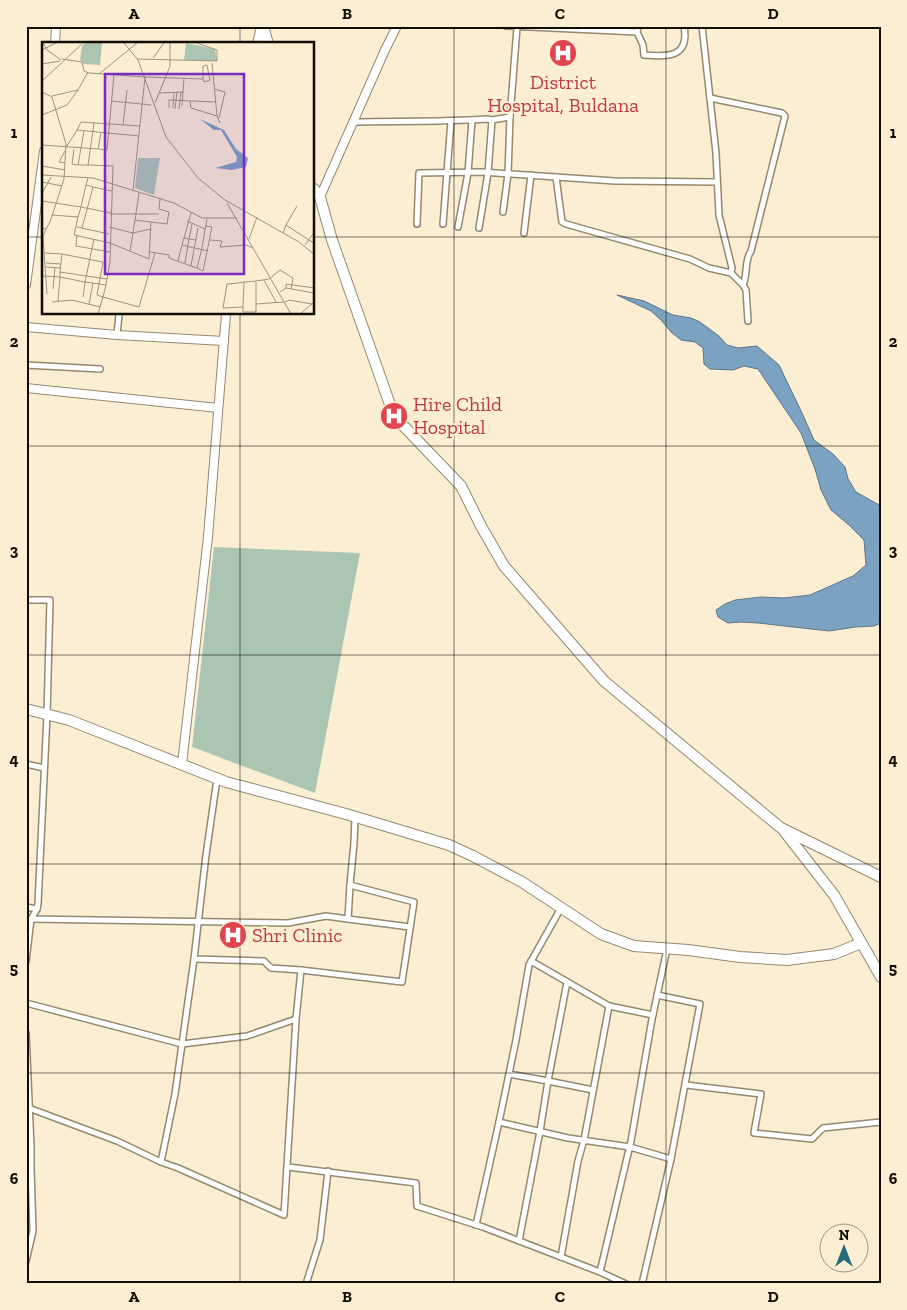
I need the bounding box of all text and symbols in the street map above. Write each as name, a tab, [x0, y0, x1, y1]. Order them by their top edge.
text: A	[129, 4, 140, 23]
text: B	[342, 4, 352, 23]
text: C	[555, 4, 565, 23]
text: D	[767, 4, 779, 23]
hospital icon: District Hospital, Buldana	[548, 38, 578, 68]
inset map	[42, 42, 315, 315]
place label: District Hospital, Buldana	[487, 70, 639, 117]
text: 1	[11, 123, 18, 142]
text: 1	[890, 123, 897, 142]
text: 2	[10, 332, 19, 351]
text: 2	[889, 332, 898, 351]
place label: Hire Child Hospital	[413, 392, 502, 439]
hospital icon: Hire Child Hospital	[379, 401, 409, 431]
text: 3	[10, 541, 19, 560]
text: 3	[889, 541, 898, 560]
text: 4	[9, 750, 19, 769]
text: 4	[888, 750, 898, 769]
hospital icon: Shri Clinic	[218, 920, 248, 950]
place label: Shri Clinic	[252, 923, 343, 947]
text: 5	[10, 959, 18, 978]
text: 5	[889, 959, 897, 978]
text: 6	[10, 1169, 19, 1188]
text: 6	[889, 1169, 898, 1188]
north arrow	[820, 1222, 870, 1272]
text: N	[839, 1227, 850, 1244]
text: A	[129, 1287, 140, 1306]
text: B	[342, 1287, 352, 1306]
text: C	[555, 1287, 565, 1306]
text: D	[767, 1287, 779, 1306]

